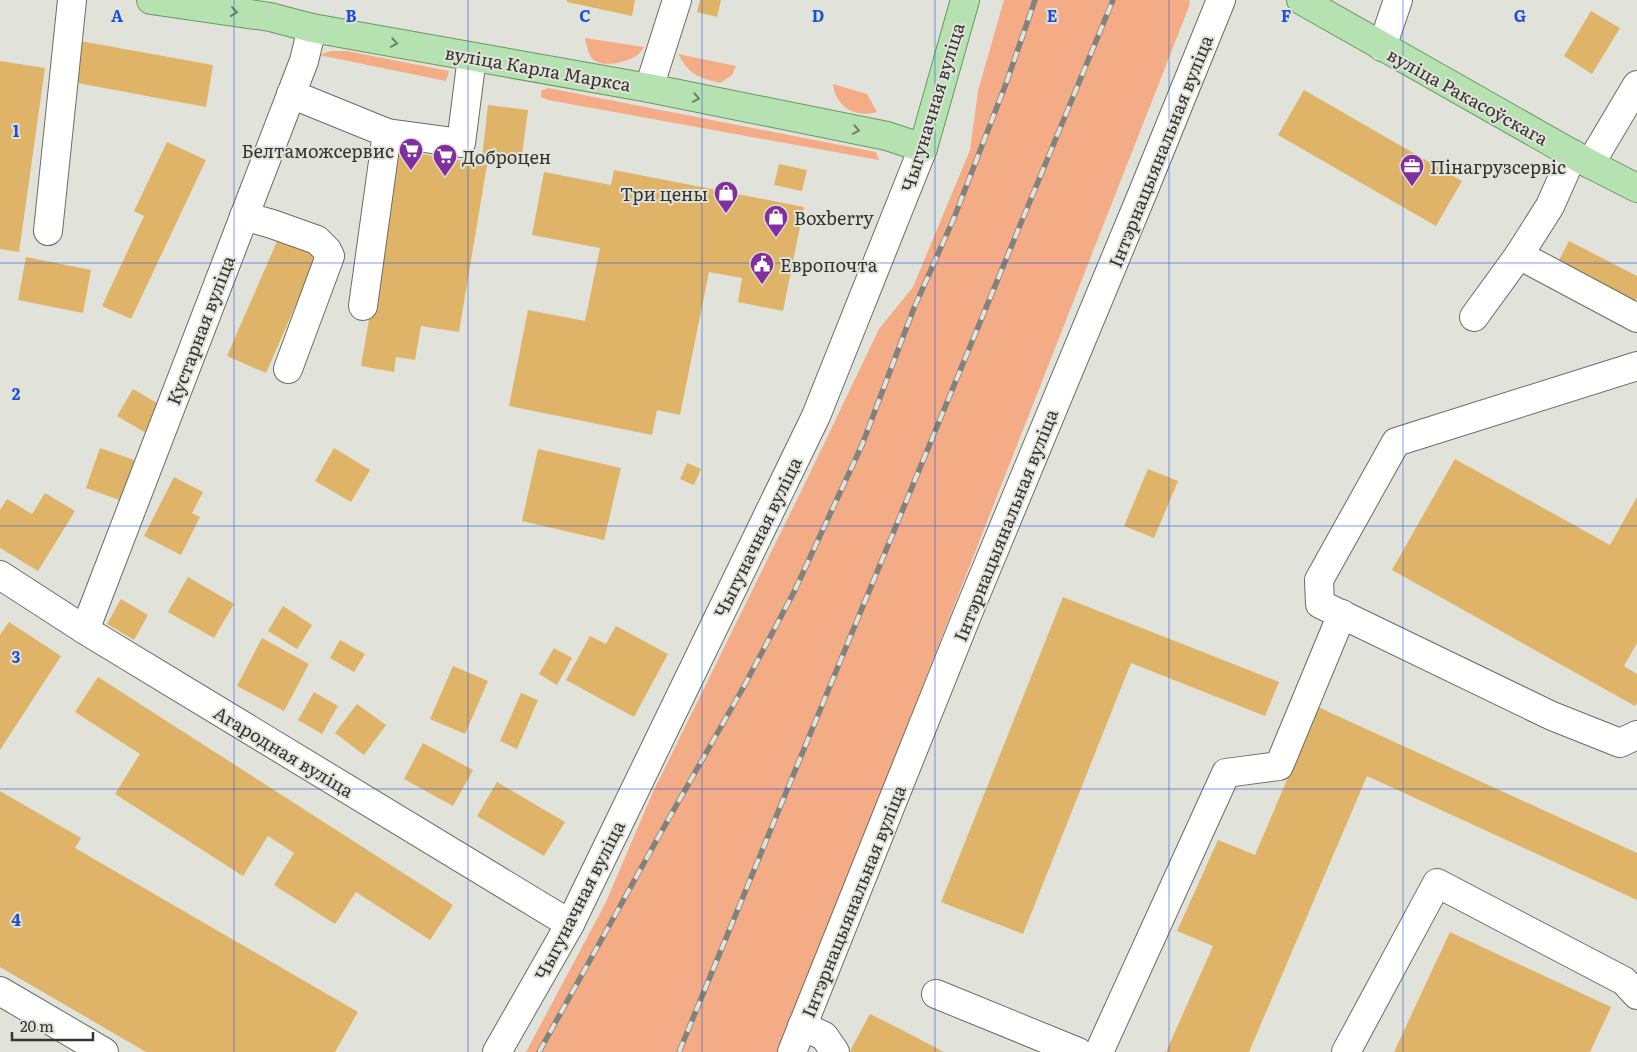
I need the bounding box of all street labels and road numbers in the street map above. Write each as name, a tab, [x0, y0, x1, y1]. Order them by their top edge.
street label: Чыгуначная вуліца	[893, 19, 971, 195]
street label: Інтэрнацыянальная вуліца	[1101, 30, 1219, 271]
street label: вуліца Карла Маркса	[443, 38, 633, 98]
street label: вуліца Ракасоўскага	[1383, 41, 1554, 152]
street label: Кустарная вуліца	[159, 251, 241, 409]
street label: Інтэрнацыянальная вуліца	[946, 404, 1064, 645]
street label: Чыгуначная вуліца	[706, 452, 808, 622]
street label: Агародная вуліца	[209, 698, 359, 804]
street label: Інтэрнацыянальная вуліца	[794, 780, 912, 1021]
street label: Чыгуначная вуліца	[527, 815, 631, 984]

